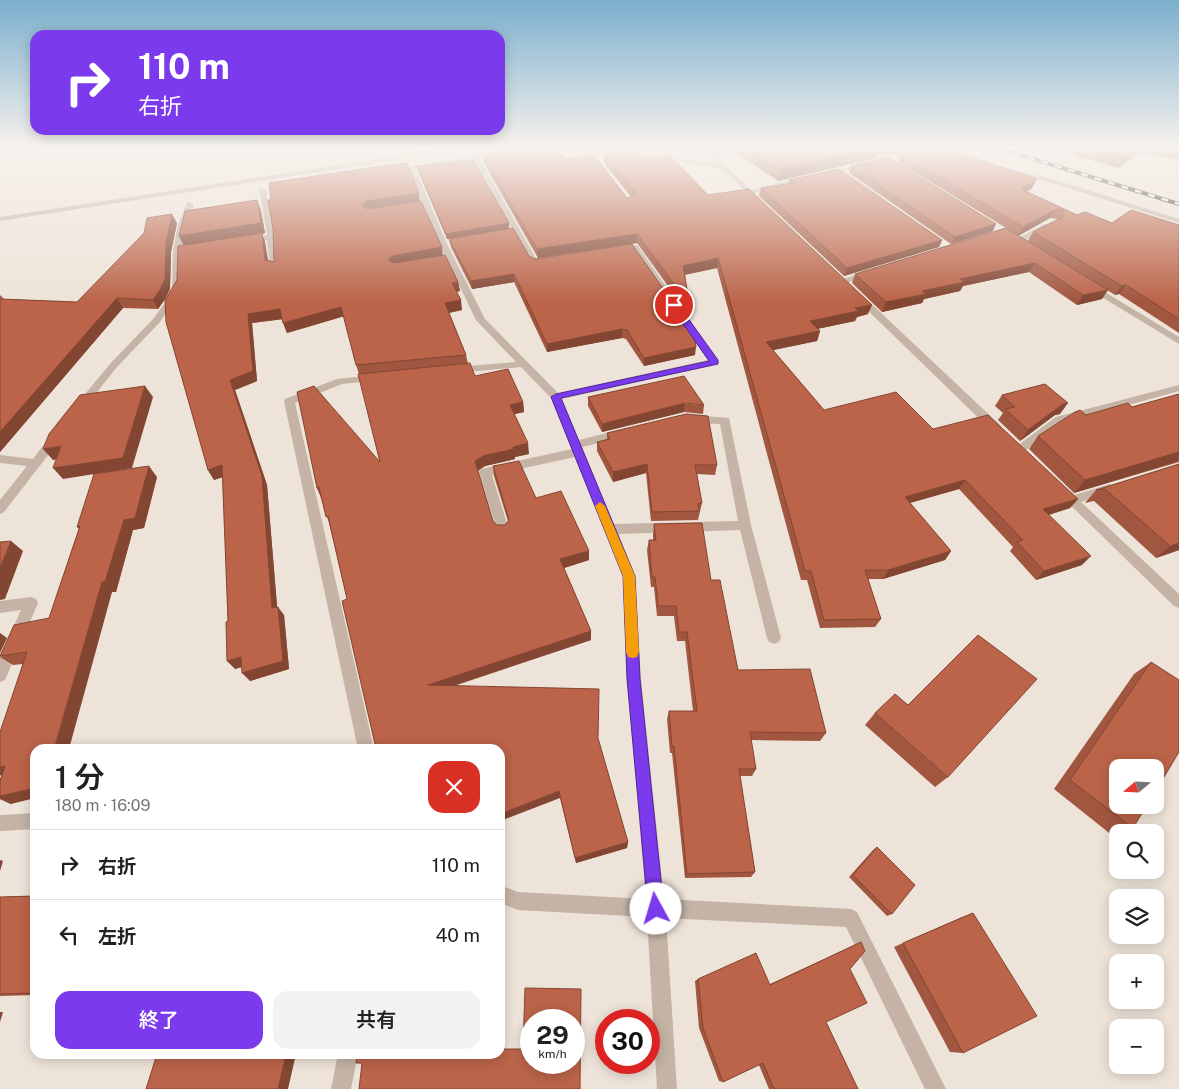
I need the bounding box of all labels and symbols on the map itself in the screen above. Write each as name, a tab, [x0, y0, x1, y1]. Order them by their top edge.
pin	[653, 284, 695, 326]
north arrow	[1109, 759, 1164, 814]
position arrow	[629, 882, 681, 934]
speed limit sign: 30	[595, 1009, 660, 1074]

